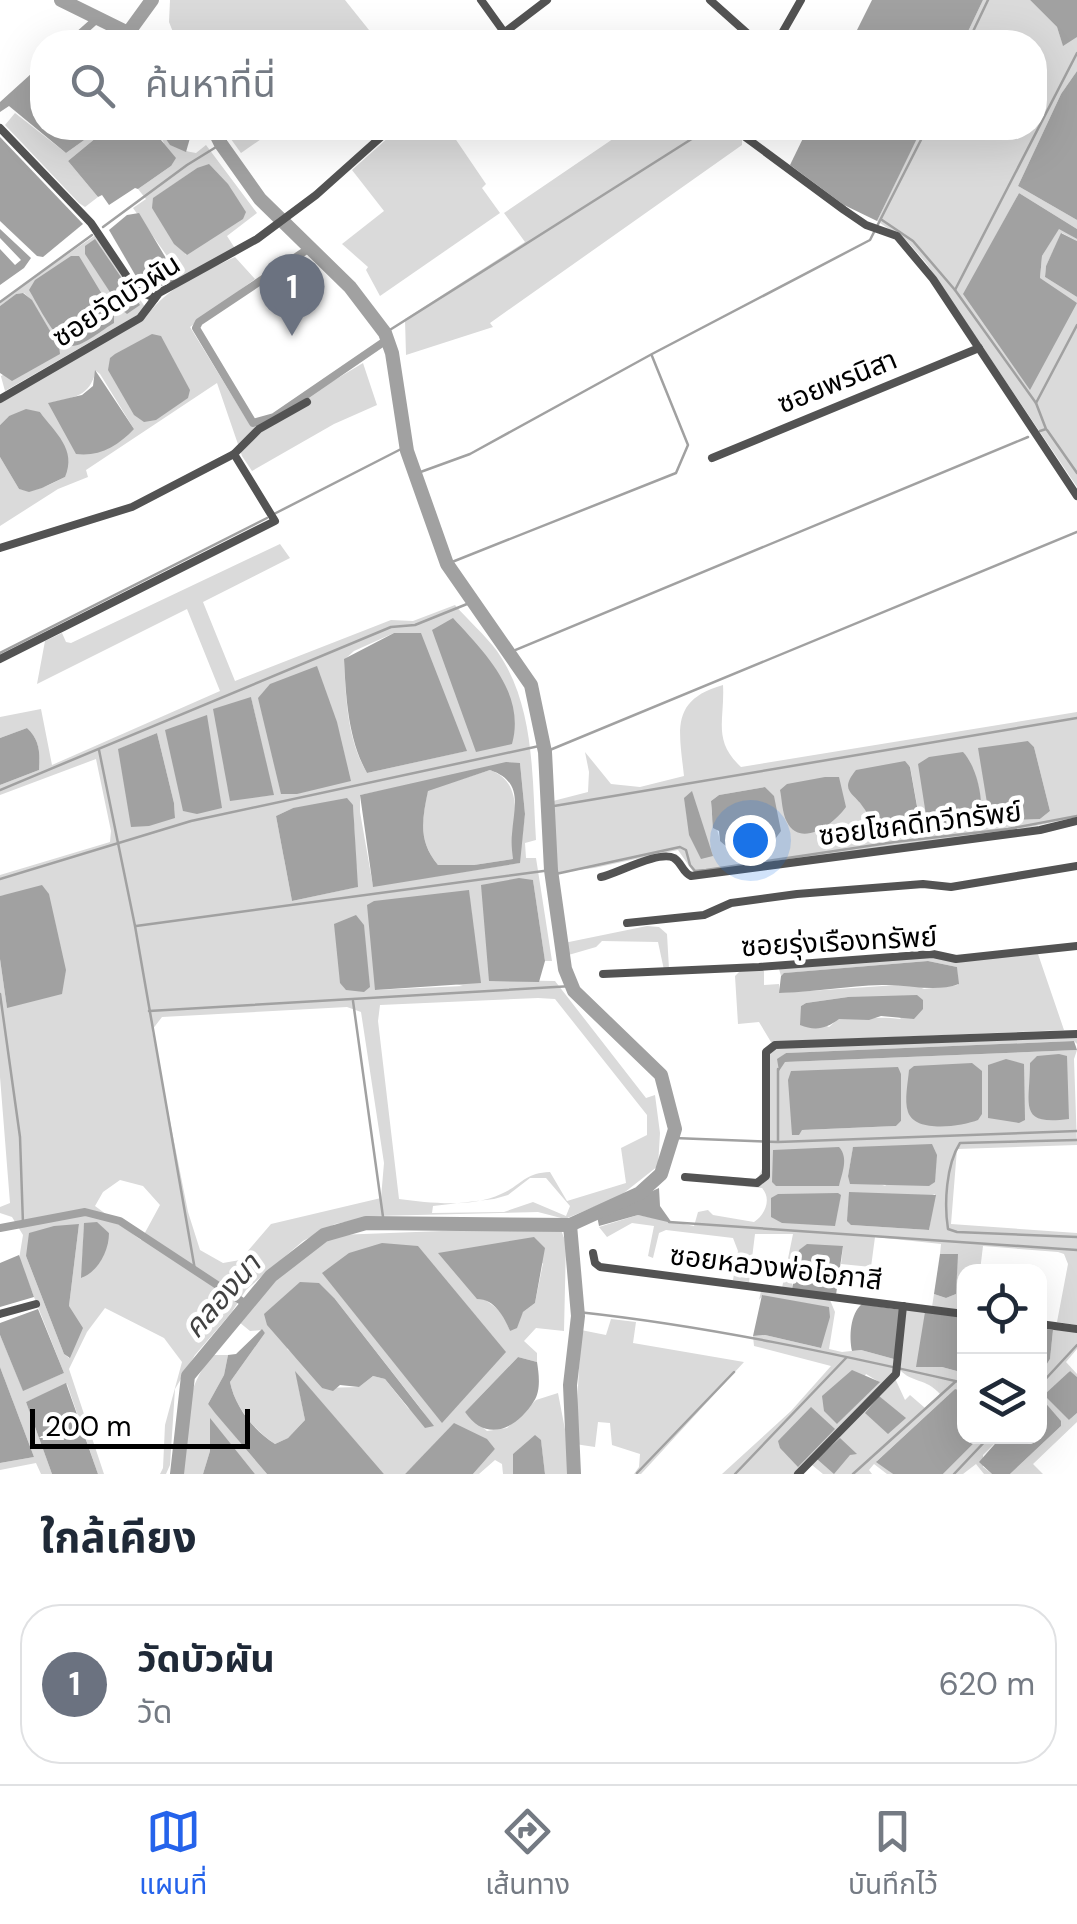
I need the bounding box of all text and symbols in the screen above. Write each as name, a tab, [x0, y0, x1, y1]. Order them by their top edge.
search box	[30, 30, 1047, 140]
icon: search	[65, 58, 120, 113]
text: ค้นหาที่นี่	[145, 59, 276, 109]
street label: ซอยวัดบัวผัน	[45, 245, 187, 356]
pin: 1	[260, 254, 324, 336]
street label: ซอยพรนิสา	[772, 341, 903, 422]
street label: ซอยโชคดีทวีทรัพย์	[817, 793, 1024, 854]
your location	[725, 815, 776, 866]
street label: ซอยรุ่งเรืองทรัพย์	[740, 918, 938, 965]
street label: ซอยหลวงพ่อโอภาสี	[668, 1236, 884, 1299]
water label: คลองนา	[174, 1244, 270, 1346]
map controls	[957, 1264, 1047, 1444]
button: locate	[957, 1264, 1047, 1354]
button: layers	[957, 1354, 1047, 1444]
scale bar	[30, 1404, 250, 1448]
text: 200 m	[45, 1408, 132, 1445]
text: ใกล้เคียง	[40, 1510, 197, 1565]
text: วัดบัวผัน	[137, 1634, 275, 1684]
text: 1	[69, 1663, 80, 1705]
text: 620 m	[939, 1663, 1035, 1705]
text: วัด	[137, 1691, 172, 1733]
tab: แผนที่	[139, 1804, 207, 1907]
tab: เส้นทาง	[485, 1804, 570, 1907]
tab: บันทึกไว้	[848, 1804, 938, 1907]

